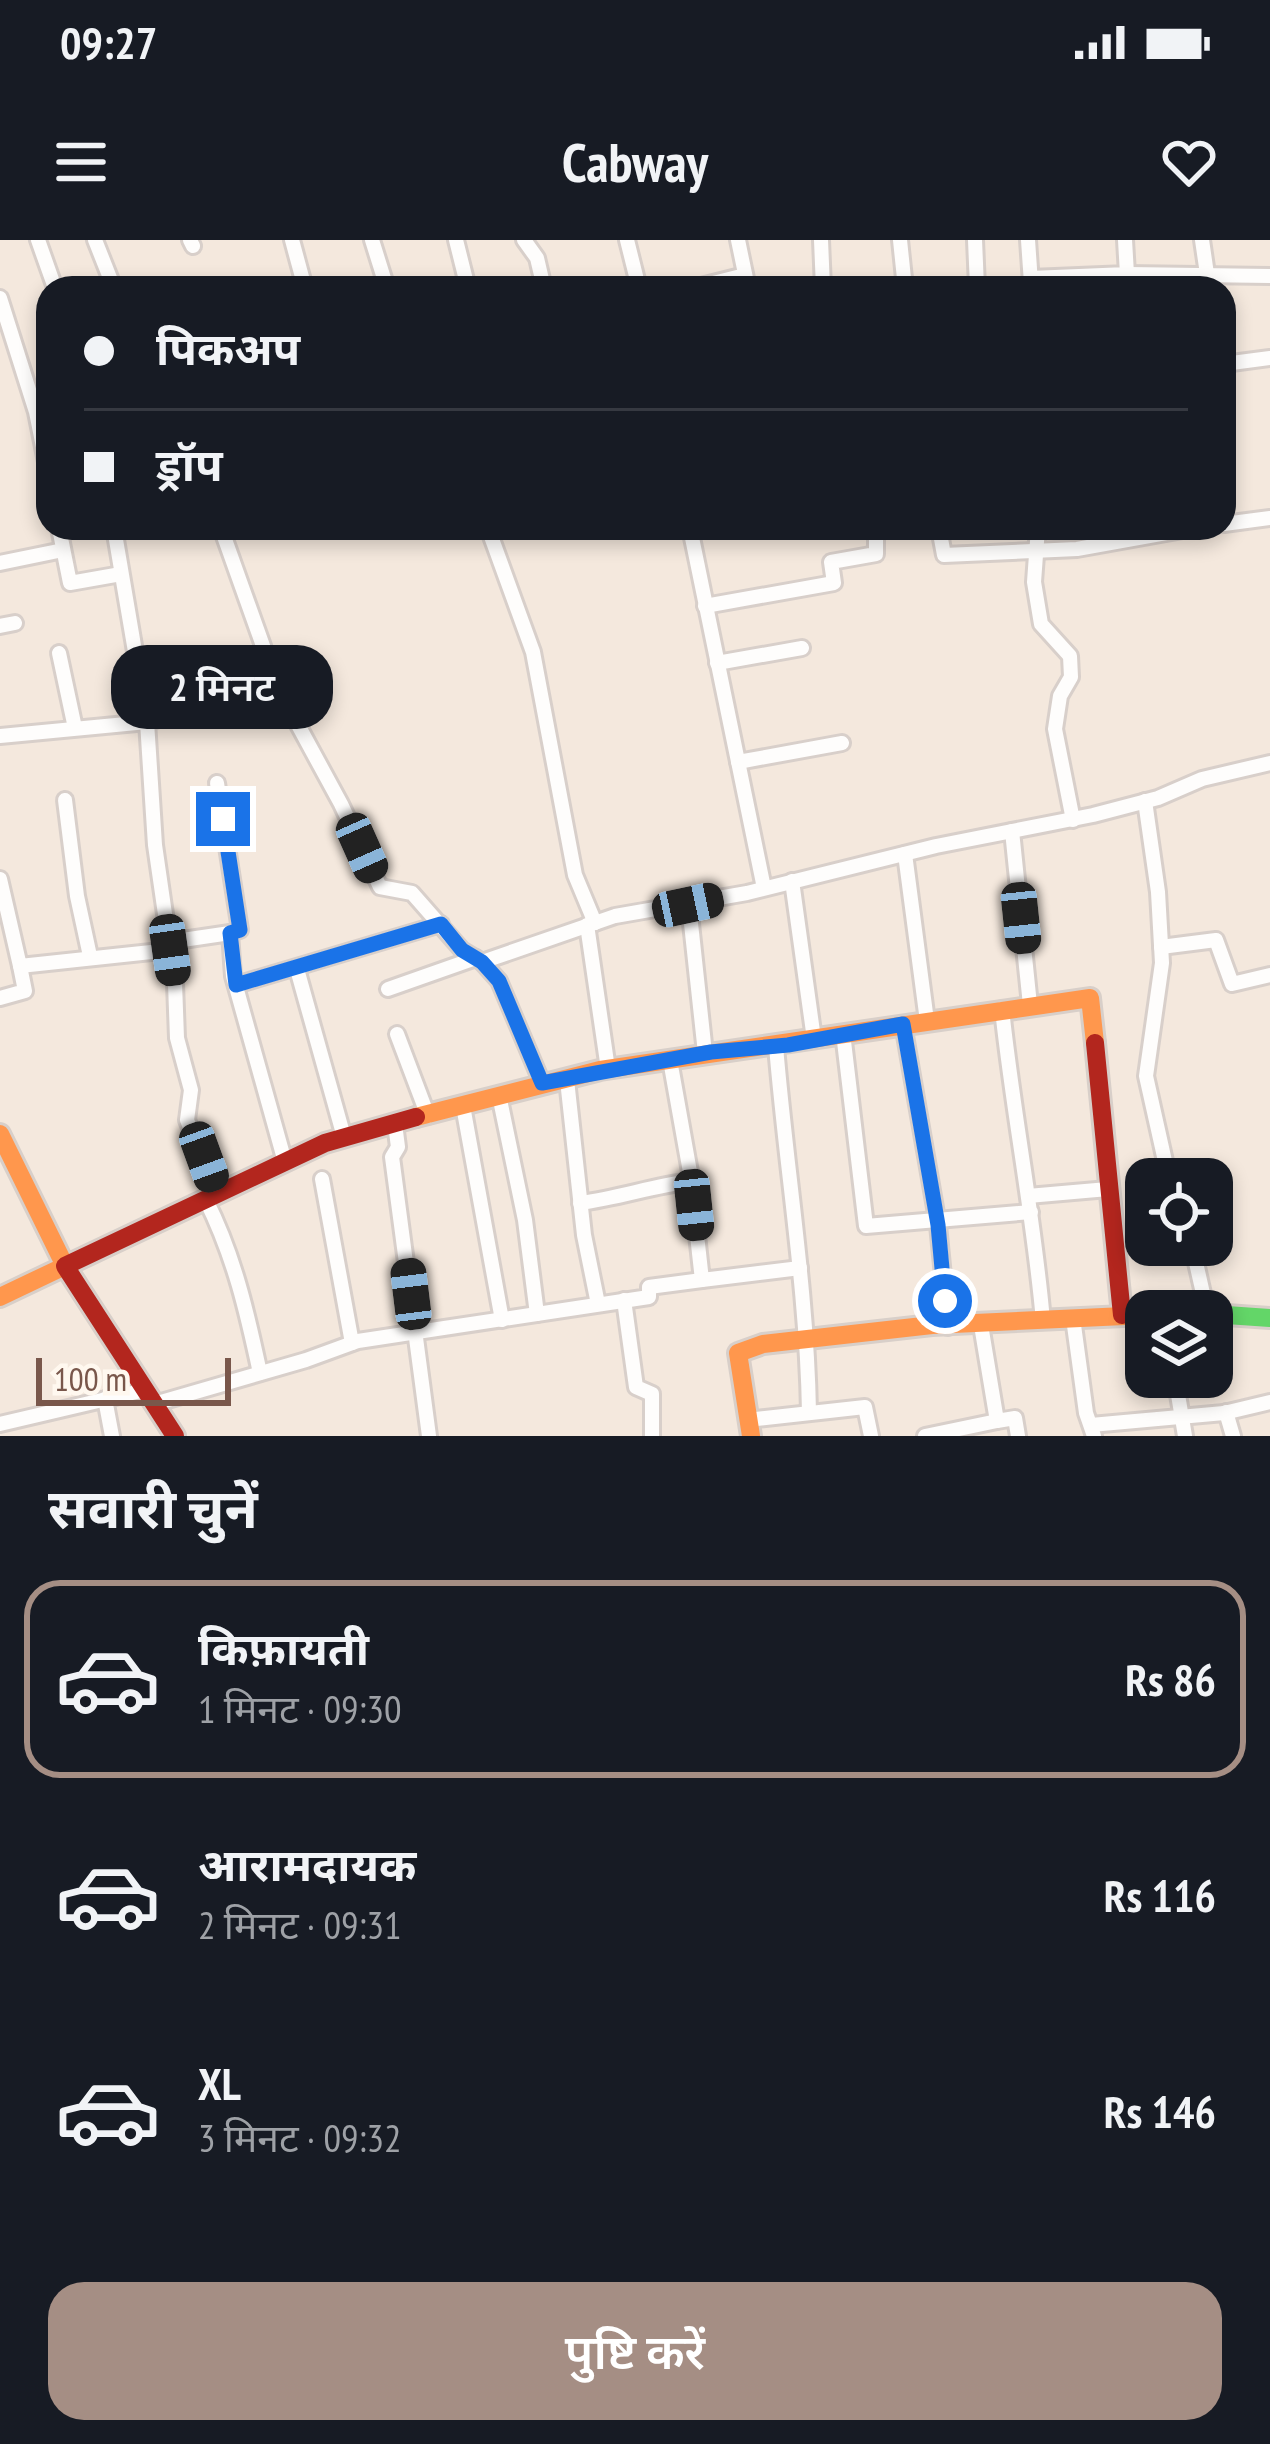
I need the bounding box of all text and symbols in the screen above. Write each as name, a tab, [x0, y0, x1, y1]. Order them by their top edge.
text: 09:27	[60, 13, 157, 71]
text: Cabway	[562, 127, 708, 197]
icon: menu	[48, 129, 114, 195]
icon: heart	[1156, 129, 1222, 195]
text: पिकअप	[156, 319, 300, 377]
text: ड्रॉप	[156, 435, 223, 493]
callout: 2 मिनट	[112, 645, 334, 729]
text: 2 मिनट	[169, 661, 275, 712]
route end	[196, 792, 250, 846]
car	[331, 808, 393, 888]
car	[649, 880, 727, 930]
car	[999, 880, 1043, 956]
car	[147, 912, 193, 988]
car	[175, 1117, 233, 1197]
map controls	[1125, 1158, 1233, 1398]
button: locate	[1125, 1158, 1233, 1266]
car	[672, 1167, 716, 1243]
car	[389, 1256, 433, 1332]
route start	[918, 1274, 972, 1328]
button: layers	[1125, 1290, 1233, 1398]
scale bar	[36, 1352, 231, 1405]
text: 100 m	[54, 1357, 127, 1400]
text: सवारी चुनें	[48, 1473, 258, 1543]
text: किफ़ायती	[198, 1619, 369, 1677]
icon: car	[54, 1625, 162, 1733]
text: Rs 86	[1125, 1650, 1216, 1708]
text: 1 मिनट · 09:30	[198, 1683, 402, 1734]
text: आरामदायक	[198, 1835, 416, 1893]
icon: car	[54, 1841, 162, 1949]
text: Rs 116	[1104, 1866, 1216, 1924]
text: 2 मिनट · 09:31	[198, 1899, 402, 1950]
text: XL	[198, 2054, 241, 2112]
icon: car	[54, 2057, 162, 2165]
text: Rs 146	[1104, 2082, 1216, 2140]
text: 3 मिनट · 09:32	[198, 2112, 402, 2163]
button: पुष्टि करें	[48, 2282, 1222, 2420]

